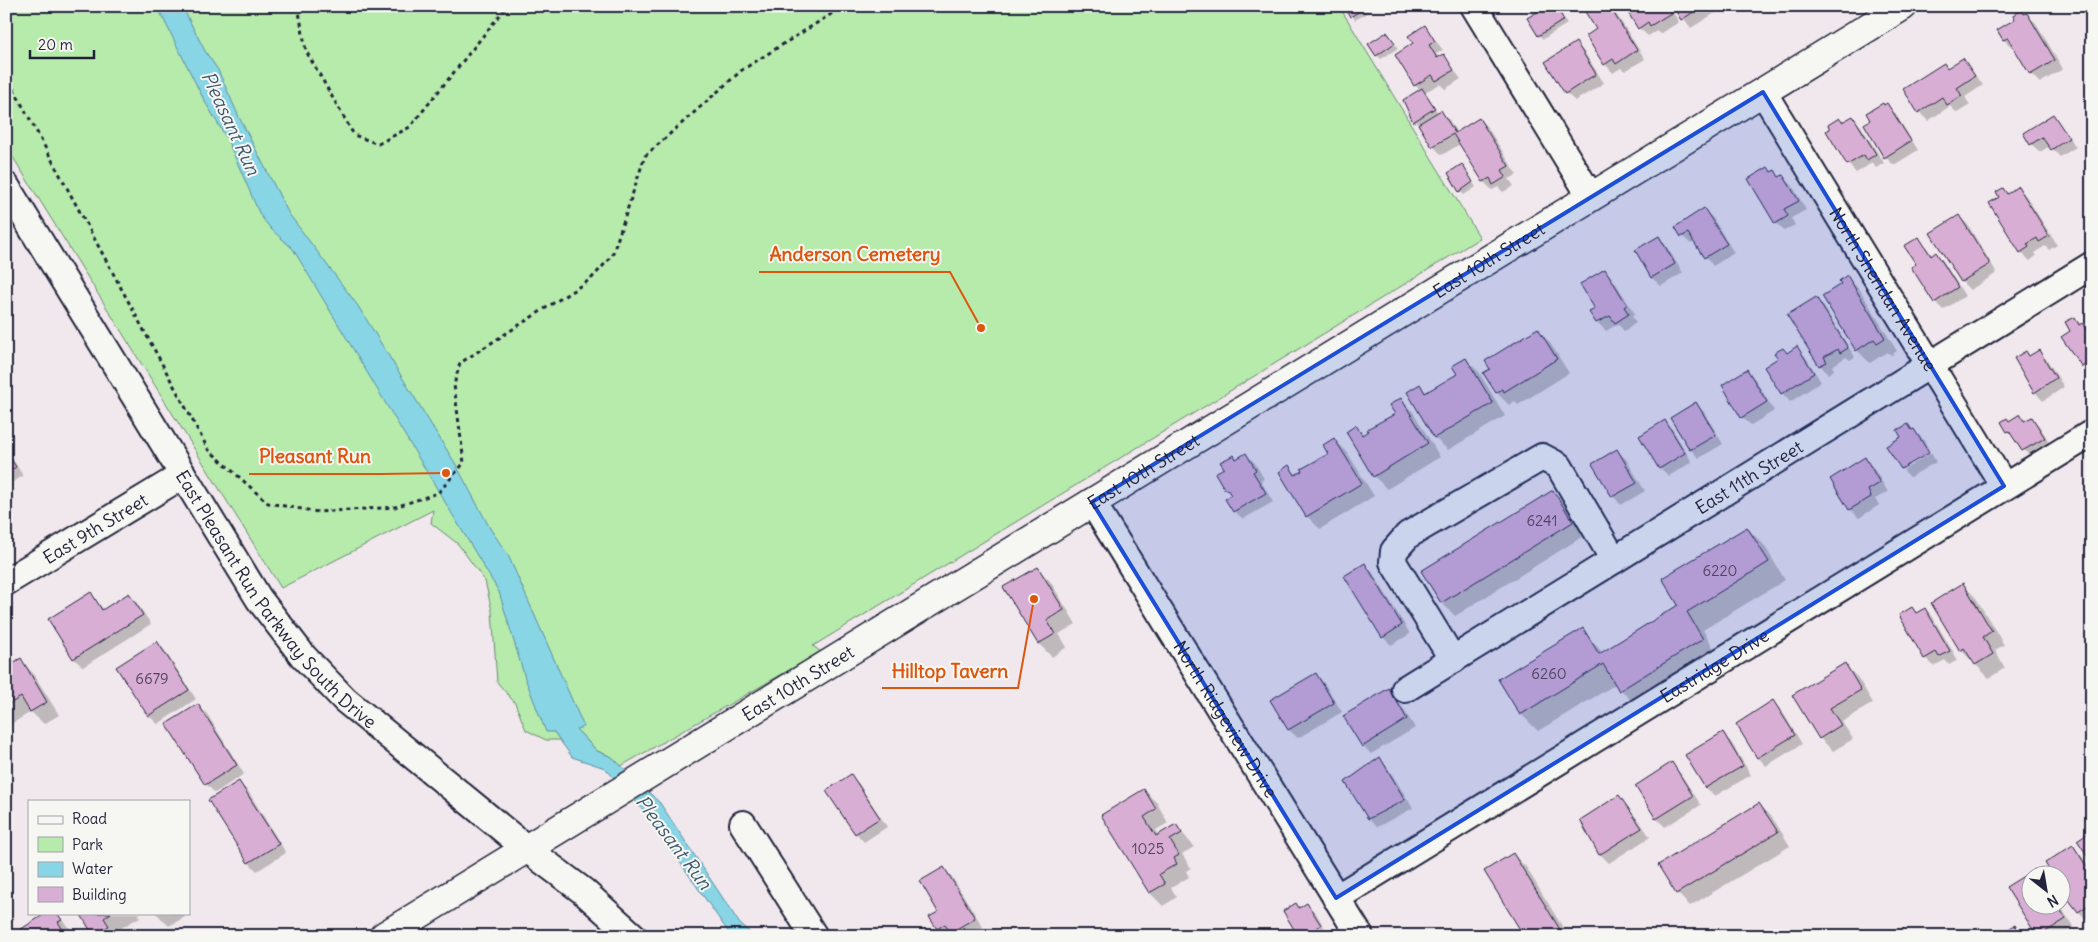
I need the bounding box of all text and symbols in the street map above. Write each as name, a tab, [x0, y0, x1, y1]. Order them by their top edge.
scale bar	[30, 28, 94, 60]
text: 20 m	[38, 35, 73, 54]
water label: Pleasant Run	[196, 67, 266, 180]
street label: North Sheridan Avenue	[1825, 203, 1942, 375]
street label: East 10th Street	[1428, 217, 1549, 303]
callout: Anderson Cemetery	[759, 238, 950, 272]
text: Anderson Cemetery	[769, 242, 941, 266]
street label: East 10th Street	[1083, 428, 1203, 514]
street label: East 11th Street	[1691, 435, 1807, 519]
callout: Pleasant Run	[249, 440, 381, 474]
text: Pleasant Run	[259, 444, 371, 468]
street label: East Pleasant Run Parkway South Drive	[171, 466, 382, 733]
street label: East 9th Street	[38, 488, 152, 569]
house number: 6241	[1526, 511, 1558, 530]
house number: 6220	[1703, 561, 1737, 580]
street label: Eastridge Drive	[1656, 623, 1773, 708]
street label: North Ridgeview Drive	[1169, 636, 1283, 802]
street label: East 10th Street	[737, 640, 858, 726]
callout: Hilltop Tavern	[882, 654, 1018, 688]
text: Hilltop Tavern	[892, 659, 1008, 683]
house number: 6260	[1531, 664, 1567, 683]
house number: 6679	[135, 669, 169, 688]
water label: Pleasant Run	[631, 790, 718, 895]
legend	[28, 800, 190, 914]
text: Road	[72, 809, 107, 828]
text: Park	[72, 835, 103, 854]
house number: 1025	[1132, 839, 1164, 858]
text: Water	[72, 859, 113, 878]
north arrow	[2020, 864, 2070, 914]
text: Building	[72, 885, 127, 904]
text: N	[2044, 891, 2061, 911]

